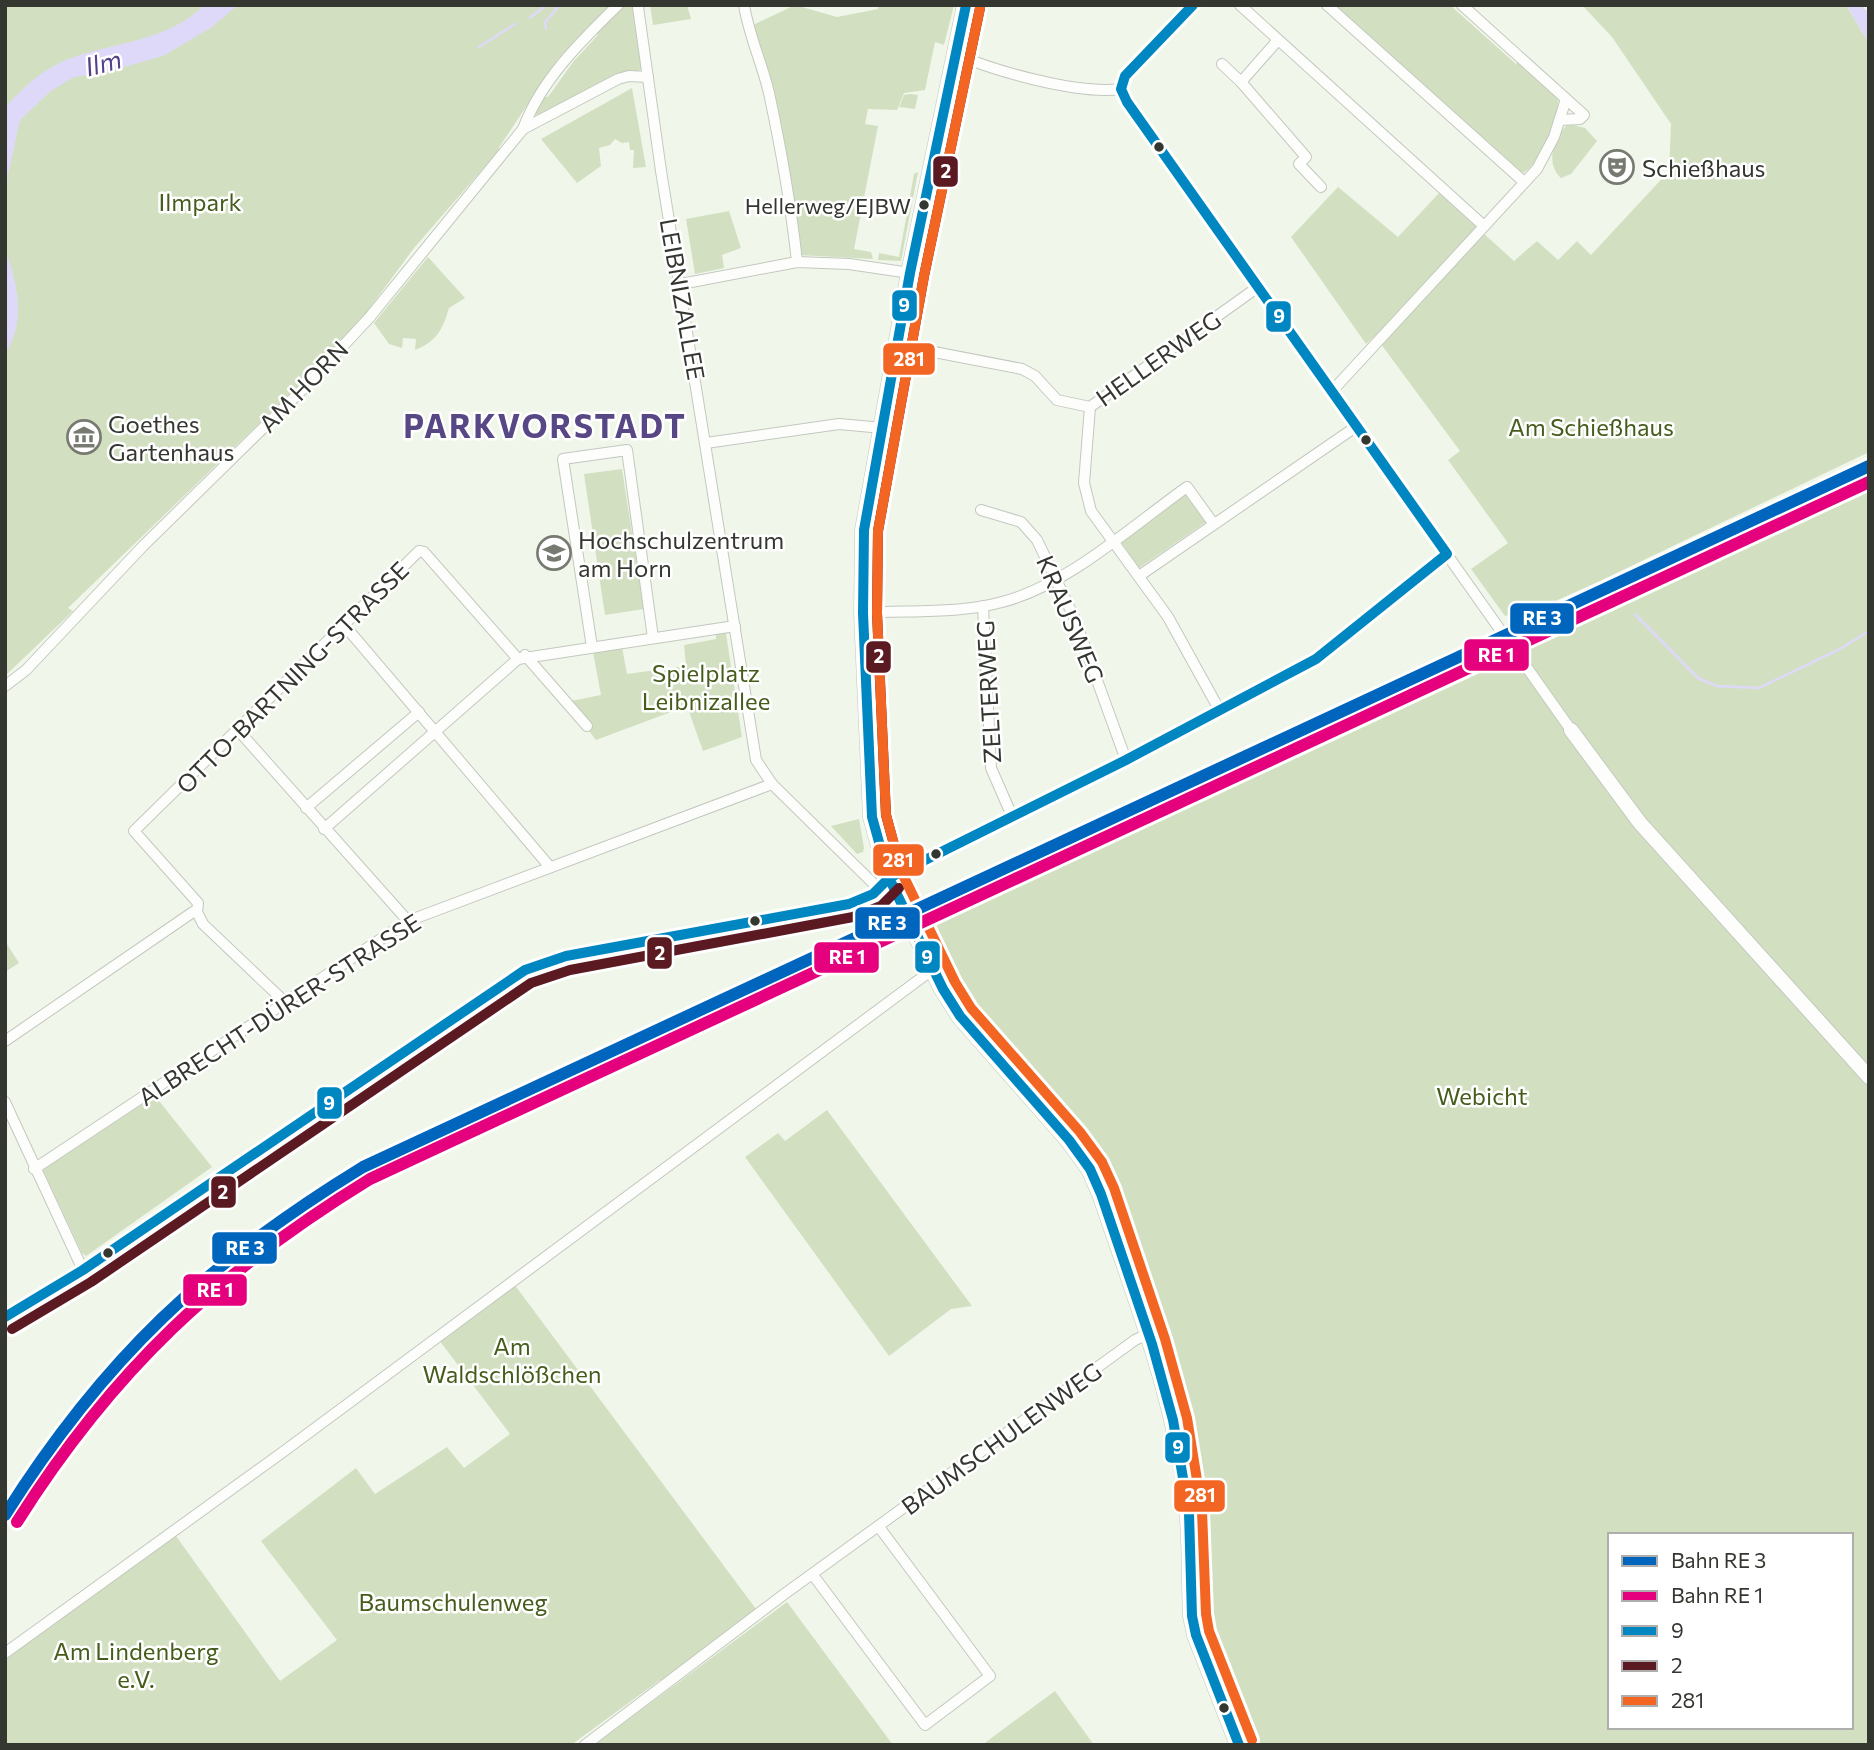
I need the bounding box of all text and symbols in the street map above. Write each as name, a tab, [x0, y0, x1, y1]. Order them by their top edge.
water label: Ilm	[81, 42, 125, 82]
unlabelled marker	[1152, 140, 1166, 154]
theatre icon: Schießhaus	[1598, 148, 1636, 186]
place label: Schießhaus	[1642, 153, 1766, 182]
line badge: 2	[932, 155, 959, 188]
text: 2	[941, 159, 951, 182]
park label: Ilmpark	[158, 187, 242, 216]
place label: Hellerweg/EJBW	[745, 192, 911, 219]
marker: Hellerweg/EJBW	[917, 198, 931, 212]
street label: LEIBNIZALLEE	[655, 216, 711, 382]
line badge: 9	[891, 289, 918, 322]
text: 9	[898, 293, 910, 316]
line badge: 9	[1265, 300, 1292, 333]
street label: HELLERWEG	[1090, 304, 1226, 412]
text: 9	[1273, 304, 1285, 327]
street label: AM HORN	[252, 334, 354, 438]
line badge: 281	[882, 342, 936, 376]
text: 281	[893, 347, 925, 370]
district label: PARKVORSTADT	[403, 405, 687, 445]
place label: Goethes Gartenhaus	[108, 409, 234, 466]
park label: Am Schießhaus	[1508, 412, 1674, 441]
museum icon: Goethes Gartenhaus	[65, 418, 103, 456]
unlabelled marker	[1359, 433, 1373, 447]
place label: Hochschulzentrum am Horn	[578, 525, 784, 582]
school or university icon: Hochschulzentrum am Horn	[535, 534, 573, 572]
street label: KRAUSWEG	[1031, 551, 1111, 687]
street label: OTTO-BARTNING-STRASSE	[170, 555, 414, 799]
line badge: RE 3	[1509, 602, 1575, 635]
text: RE 3	[1522, 606, 1562, 629]
street label: ZELTERWEG	[970, 620, 1006, 764]
line badge: RE 1	[1463, 638, 1530, 672]
line badge: 2	[865, 640, 892, 674]
text: RE 1	[1478, 643, 1514, 666]
text: 2	[874, 644, 884, 667]
park label: Spielplatz Leibnizallee	[642, 658, 770, 715]
line badge: 281	[872, 843, 925, 877]
unlabelled marker	[929, 847, 943, 861]
text: 281	[882, 848, 914, 871]
line badge: RE 3	[854, 906, 921, 940]
street label: ALBRECHT-DÜRER-STRASSE	[132, 907, 426, 1111]
text: RE 3	[867, 911, 907, 934]
unlabelled marker	[748, 914, 762, 928]
line badge: 2	[646, 936, 673, 970]
line badge: 9	[914, 940, 941, 974]
text: 2	[655, 941, 665, 964]
line badge: RE 1	[813, 941, 880, 974]
text: RE 1	[829, 945, 865, 968]
text: 9	[921, 945, 933, 968]
park label: Webicht	[1436, 1081, 1528, 1110]
line badge: 9	[316, 1086, 343, 1120]
text: 9	[323, 1091, 335, 1114]
line badge: 2	[210, 1175, 237, 1209]
text: 2	[218, 1180, 228, 1203]
line badge: RE 3	[211, 1231, 278, 1265]
text: RE 3	[225, 1236, 265, 1259]
unlabelled marker	[101, 1246, 115, 1260]
line badge: RE 1	[182, 1273, 248, 1307]
text: RE 1	[197, 1278, 233, 1301]
park label: Am Waldschlößchen	[422, 1331, 602, 1388]
street label: BAUMSCHULENWEG	[895, 1356, 1107, 1520]
line badge: 9	[1164, 1431, 1191, 1464]
text: 9	[1172, 1435, 1184, 1458]
line badge: 281	[1173, 1479, 1226, 1513]
text: 281	[1184, 1483, 1216, 1506]
legend	[1608, 1533, 1853, 1729]
text: Bahn RE 3	[1671, 1547, 1766, 1572]
text: Bahn RE 1	[1671, 1582, 1763, 1607]
park label: Baumschulenweg	[358, 1587, 548, 1616]
text: 9	[1671, 1617, 1684, 1642]
park label: Am Lindenberg e.V.	[53, 1636, 219, 1693]
text: 2	[1671, 1652, 1683, 1677]
text: 281	[1671, 1687, 1704, 1712]
unlabelled marker	[1217, 1701, 1231, 1715]

